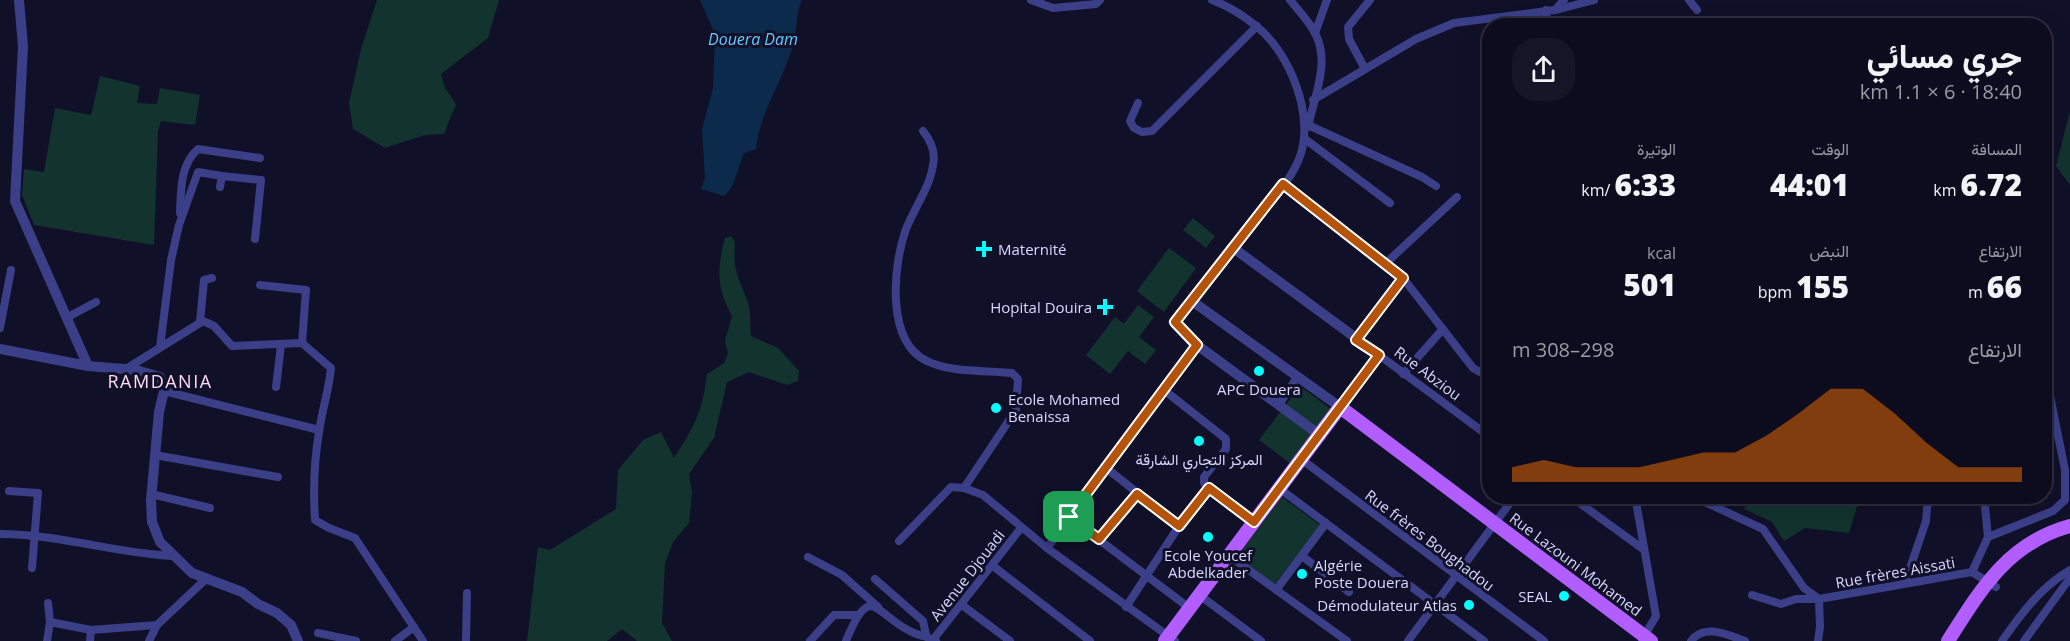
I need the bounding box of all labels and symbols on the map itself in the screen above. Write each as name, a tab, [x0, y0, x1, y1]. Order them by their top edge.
water label: Douera Dam	[708, 28, 798, 50]
place label: Maternité	[998, 239, 1066, 259]
marker: Maternité	[975, 240, 993, 258]
place label: Hopital Douira	[990, 297, 1092, 317]
marker: Hopital Douira	[1096, 298, 1114, 316]
street label: Rue Abziou	[1391, 341, 1465, 405]
marker: APC Douera	[1252, 364, 1266, 378]
district label: RAMDANIA	[107, 369, 213, 393]
place label: APC Douera	[1217, 379, 1301, 399]
place label: Ecole Mohamed Benaissa	[1008, 389, 1120, 426]
marker: Ecole Mohamed Benaissa	[989, 401, 1003, 415]
marker: المركز التجاري الشارقة	[1192, 434, 1206, 448]
place label: المركز التجاري الشارقة	[1135, 449, 1263, 473]
street label: Rue frères Boughadou	[1361, 485, 1499, 595]
pin	[1043, 491, 1094, 542]
street label: Rue Lazouni Mohamed	[1506, 508, 1646, 620]
street label: Avenue Djouadi	[925, 525, 1009, 625]
marker: Ecole Youcef Abdelkader	[1201, 530, 1215, 544]
place label: Ecole Youcef Abdelkader	[1164, 545, 1253, 582]
street label: Rue frères Aissati	[1834, 552, 1956, 592]
place label: Algérie Poste Douera	[1314, 555, 1409, 592]
marker: Algérie Poste Douera	[1295, 567, 1309, 581]
place label: SEAL	[1518, 586, 1552, 606]
marker: SEAL	[1557, 589, 1571, 603]
place label: Démodulateur Atlas	[1317, 595, 1457, 615]
marker: Démodulateur Atlas	[1462, 598, 1476, 612]

